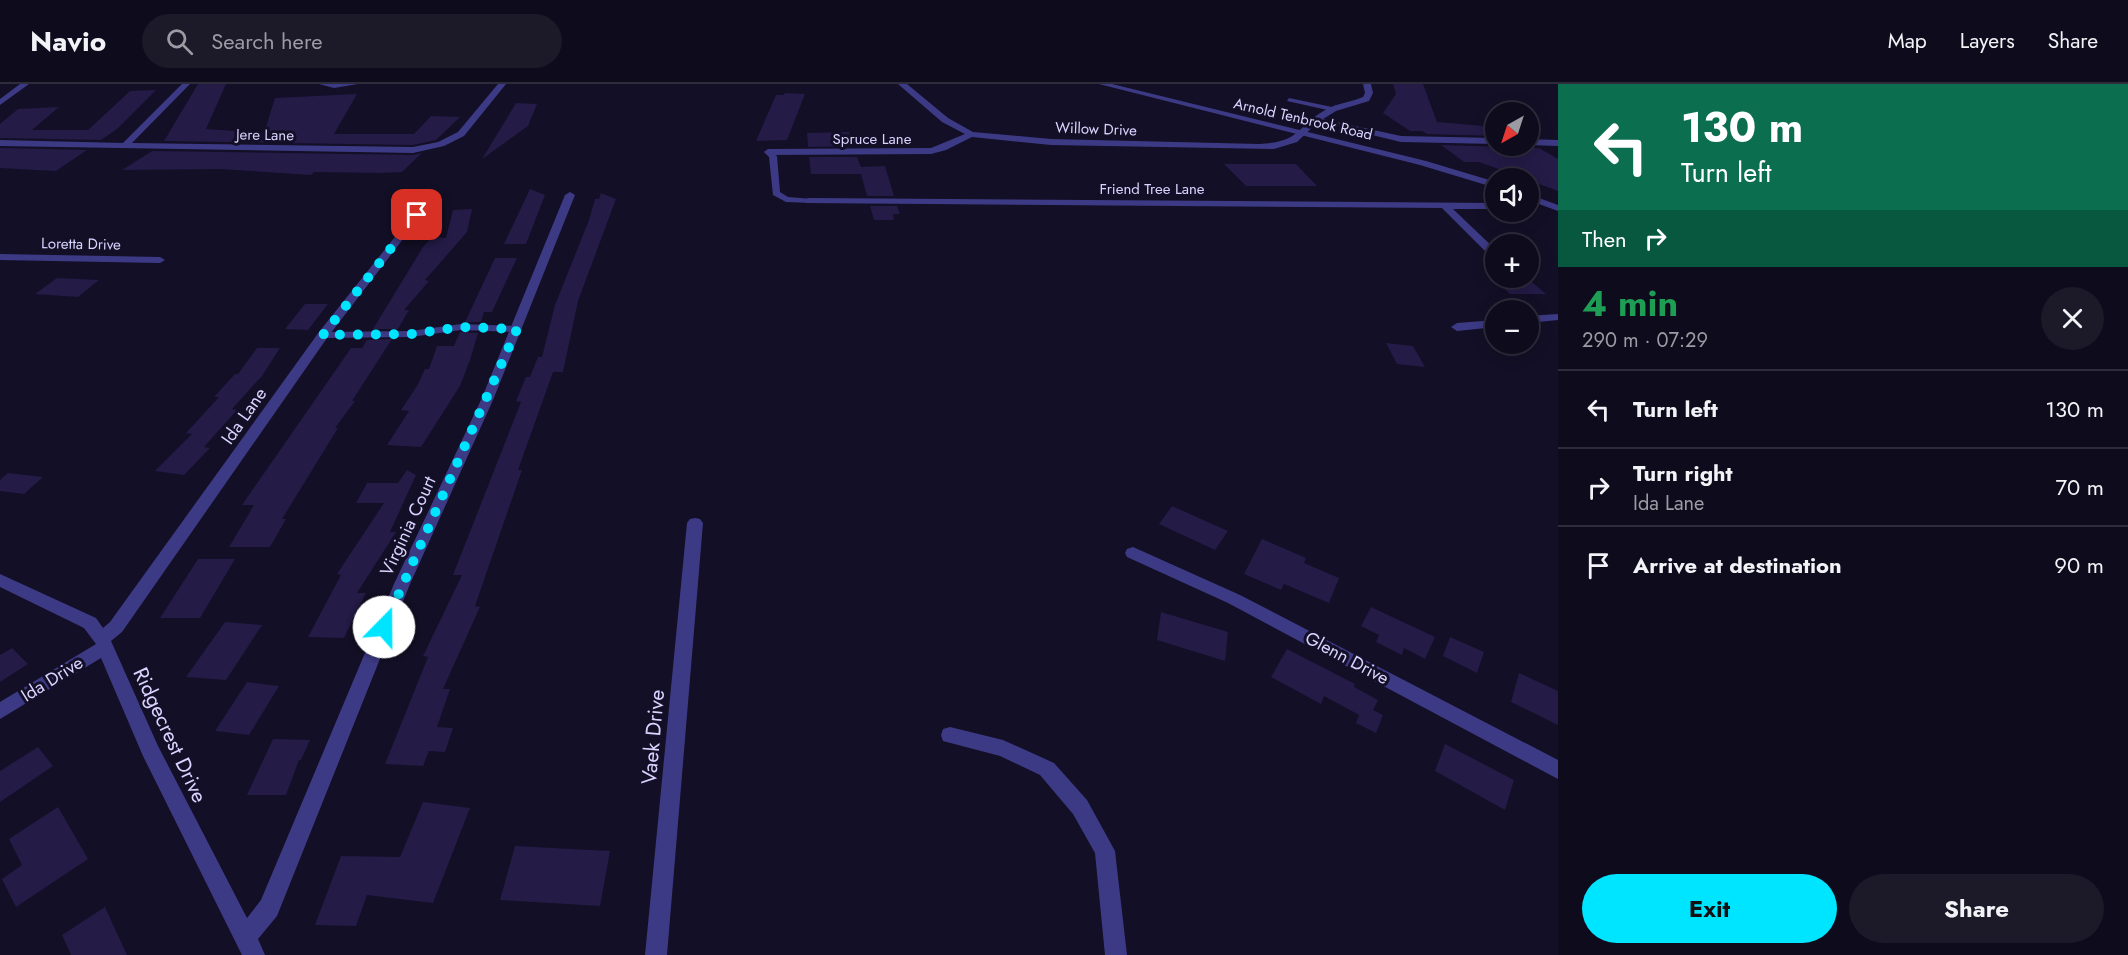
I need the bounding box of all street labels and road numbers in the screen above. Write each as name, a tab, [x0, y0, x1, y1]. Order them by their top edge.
street label: Arnold Tenbrook Road	[1231, 92, 1375, 146]
street label: Willow Drive	[1055, 117, 1137, 141]
street label: Jere Lane	[234, 123, 294, 147]
street label: Spruce Lane	[833, 128, 912, 150]
street label: Friend Tree Lane	[1099, 178, 1205, 200]
street label: Loretta Drive	[41, 232, 121, 256]
street label: Ida Lane	[215, 382, 273, 450]
street label: Virginia Court	[373, 471, 443, 580]
street label: Glenn Drive	[1300, 625, 1394, 691]
street label: Ida Drive	[16, 650, 88, 708]
street label: Ridgecrest Drive	[126, 662, 215, 808]
street label: Vaek Drive	[634, 688, 672, 786]

